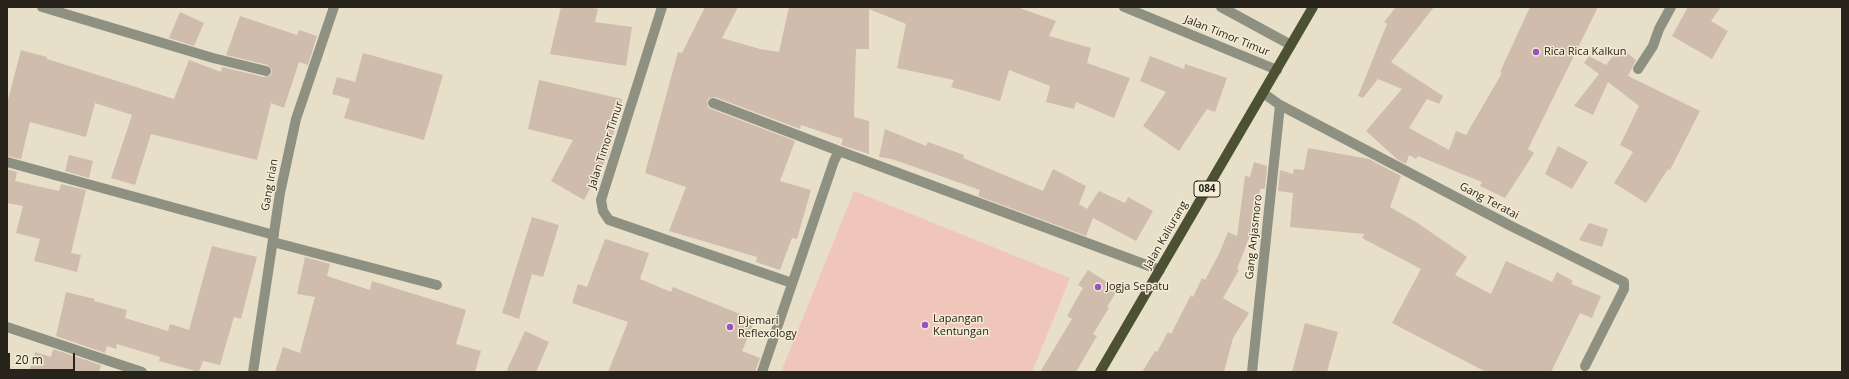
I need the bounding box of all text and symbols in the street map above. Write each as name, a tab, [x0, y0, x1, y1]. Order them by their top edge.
street label: Jalan Timor Timur	[1182, 13, 1272, 59]
place label: Rica Rica Kalkun	[1544, 45, 1627, 59]
marker: Rica Rica Kalkun	[1531, 47, 1541, 57]
street label: Jalan Timor Timur	[586, 100, 626, 190]
street label: Gang Irian	[259, 158, 281, 212]
street label: Gang Teratai	[1457, 180, 1521, 222]
road number: 084	[1194, 181, 1220, 197]
street label: Gang Anjasmoro	[1243, 194, 1265, 280]
street label: Jalan Kaliurang	[1141, 199, 1191, 271]
place label: Jogja Sepatu	[1106, 280, 1169, 294]
marker: Jogja Sepatu	[1093, 282, 1103, 292]
place label: Lapangan Kentungan	[933, 312, 989, 338]
place label: Djemari Reflexology	[738, 314, 797, 340]
marker: Lapangan Kentungan	[920, 320, 930, 330]
marker: Djemari Reflexology	[725, 322, 735, 332]
scale bar	[10, 345, 77, 371]
text: 20 m	[15, 351, 43, 368]

